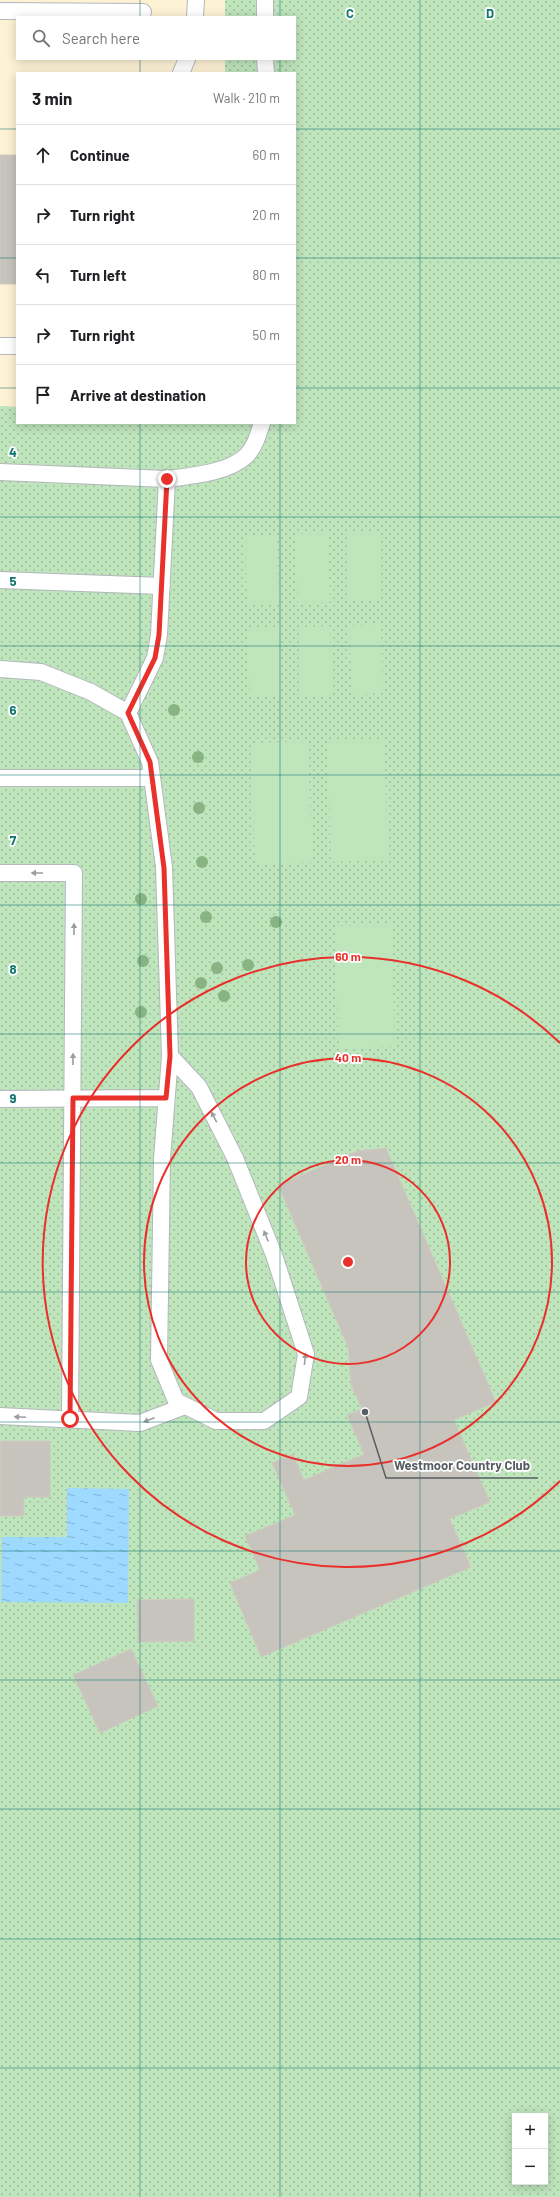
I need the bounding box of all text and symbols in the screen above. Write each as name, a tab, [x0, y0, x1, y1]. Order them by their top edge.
text: C	[346, 5, 354, 21]
text: D	[486, 5, 494, 21]
search box	[16, 16, 296, 60]
icon: search	[30, 27, 52, 49]
text: Search here	[62, 29, 140, 47]
text: 3 min	[32, 88, 72, 108]
text: Walk · 210 m	[213, 90, 280, 106]
icon: ahead	[32, 144, 54, 166]
text: Continue	[70, 146, 130, 164]
text: 60 m	[253, 147, 280, 163]
icon: right	[32, 204, 54, 226]
text: Turn right	[70, 206, 135, 224]
text: 20 m	[252, 207, 280, 223]
icon: left	[32, 264, 54, 286]
text: Turn left	[70, 266, 126, 284]
text: 80 m	[253, 267, 280, 283]
icon: right	[32, 324, 54, 346]
text: Turn right	[70, 326, 135, 344]
text: 50 m	[253, 327, 280, 343]
icon: arrive	[32, 384, 54, 406]
text: Arrive at destination	[70, 386, 206, 404]
text: 4	[9, 444, 17, 460]
route end	[158, 470, 176, 488]
text: 5	[9, 573, 17, 589]
text: 6	[10, 702, 17, 718]
text: 7	[10, 832, 17, 848]
one-way arrow	[30, 870, 43, 876]
one-way arrow	[70, 923, 77, 935]
text: 60 m	[335, 949, 361, 963]
text: 8	[9, 961, 17, 977]
text: 40 m	[335, 1050, 361, 1064]
one-way arrow	[70, 1052, 76, 1065]
text: 9	[10, 1090, 17, 1106]
one-way arrow	[211, 1111, 217, 1122]
text: 20 m	[335, 1152, 361, 1166]
one-way arrow	[262, 1229, 268, 1241]
centre of rings	[341, 1255, 355, 1269]
one-way arrow	[302, 1353, 308, 1365]
route start	[61, 1410, 79, 1428]
one-way arrow	[14, 1413, 26, 1420]
one-way arrow	[142, 1417, 154, 1423]
callout: Westmoor Country Club	[386, 1453, 538, 1478]
text: Westmoor Country Club	[394, 1457, 530, 1473]
map controls	[512, 2113, 548, 2185]
button: +	[512, 2113, 548, 2149]
button: −	[512, 2149, 548, 2185]

